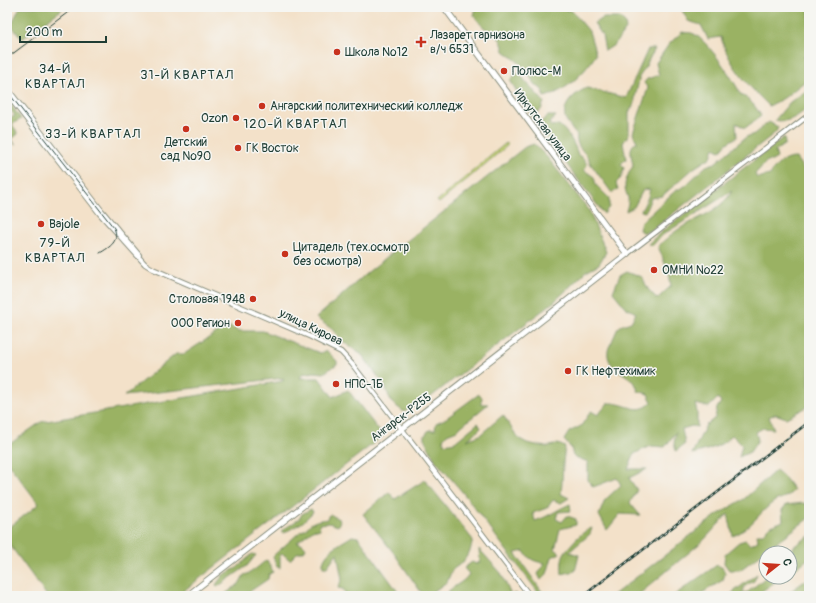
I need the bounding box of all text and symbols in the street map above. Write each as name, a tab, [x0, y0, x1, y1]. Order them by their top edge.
scale bar	[20, 18, 106, 44]
text: 200 m	[26, 25, 63, 40]
place label: Лазарет гарнизона в/ч 6531	[429, 28, 525, 57]
marker: Лазарет гарнизона в/ч 6531	[415, 36, 427, 48]
place label: Школа №12	[345, 45, 408, 60]
marker: Школа №12	[332, 47, 342, 57]
district label: 34-Й КВАРТАЛ	[25, 61, 85, 92]
place label: Полюс-М	[512, 64, 562, 79]
marker: Полюс-М	[499, 66, 509, 76]
district label: 31-Й КВАРТАЛ	[140, 67, 234, 83]
street label: Иркутская улица	[511, 86, 575, 165]
place label: Ангарский политехнический колледж	[270, 99, 463, 114]
marker: Ангарский политехнический колледж	[257, 101, 267, 111]
place label: Ozon	[201, 111, 228, 126]
marker: Ozon	[231, 113, 241, 123]
district label: 120-Й КВАРТАЛ	[243, 116, 347, 132]
marker: Детский сад №90	[181, 124, 191, 134]
district label: 33-Й КВАРТАЛ	[45, 126, 141, 142]
place label: Детский сад №90	[161, 135, 211, 164]
place label: ГК Восток	[246, 141, 299, 156]
marker: ГК Восток	[233, 143, 243, 153]
place label: Bajole	[49, 217, 79, 232]
marker: Bajole	[36, 219, 46, 229]
district label: 79-Й КВАРТАЛ	[25, 235, 85, 266]
place label: Цитадель (тех.осмотр без осмотра)	[293, 240, 409, 269]
marker: Цитадель (тех.осмотр без осмотра)	[280, 249, 290, 259]
place label: ОМНИ №22	[662, 263, 724, 278]
marker: ОМНИ №22	[649, 265, 659, 275]
place label: Столовая 1948	[169, 292, 245, 307]
marker: Столовая 1948	[248, 294, 258, 304]
street label: улица Кирова	[276, 305, 345, 349]
place label: ООО Регион	[171, 316, 230, 331]
marker: ООО Регион	[233, 318, 243, 328]
place label: ГК Нефтехимик	[576, 364, 656, 379]
marker: ГК Нефтехимик	[563, 366, 573, 376]
place label: НПС-1Б	[344, 377, 383, 392]
marker: НПС-1Б	[331, 379, 341, 389]
street label: Ангарск-Р255	[368, 390, 435, 445]
north arrow	[758, 545, 798, 585]
text: С	[780, 557, 794, 568]

